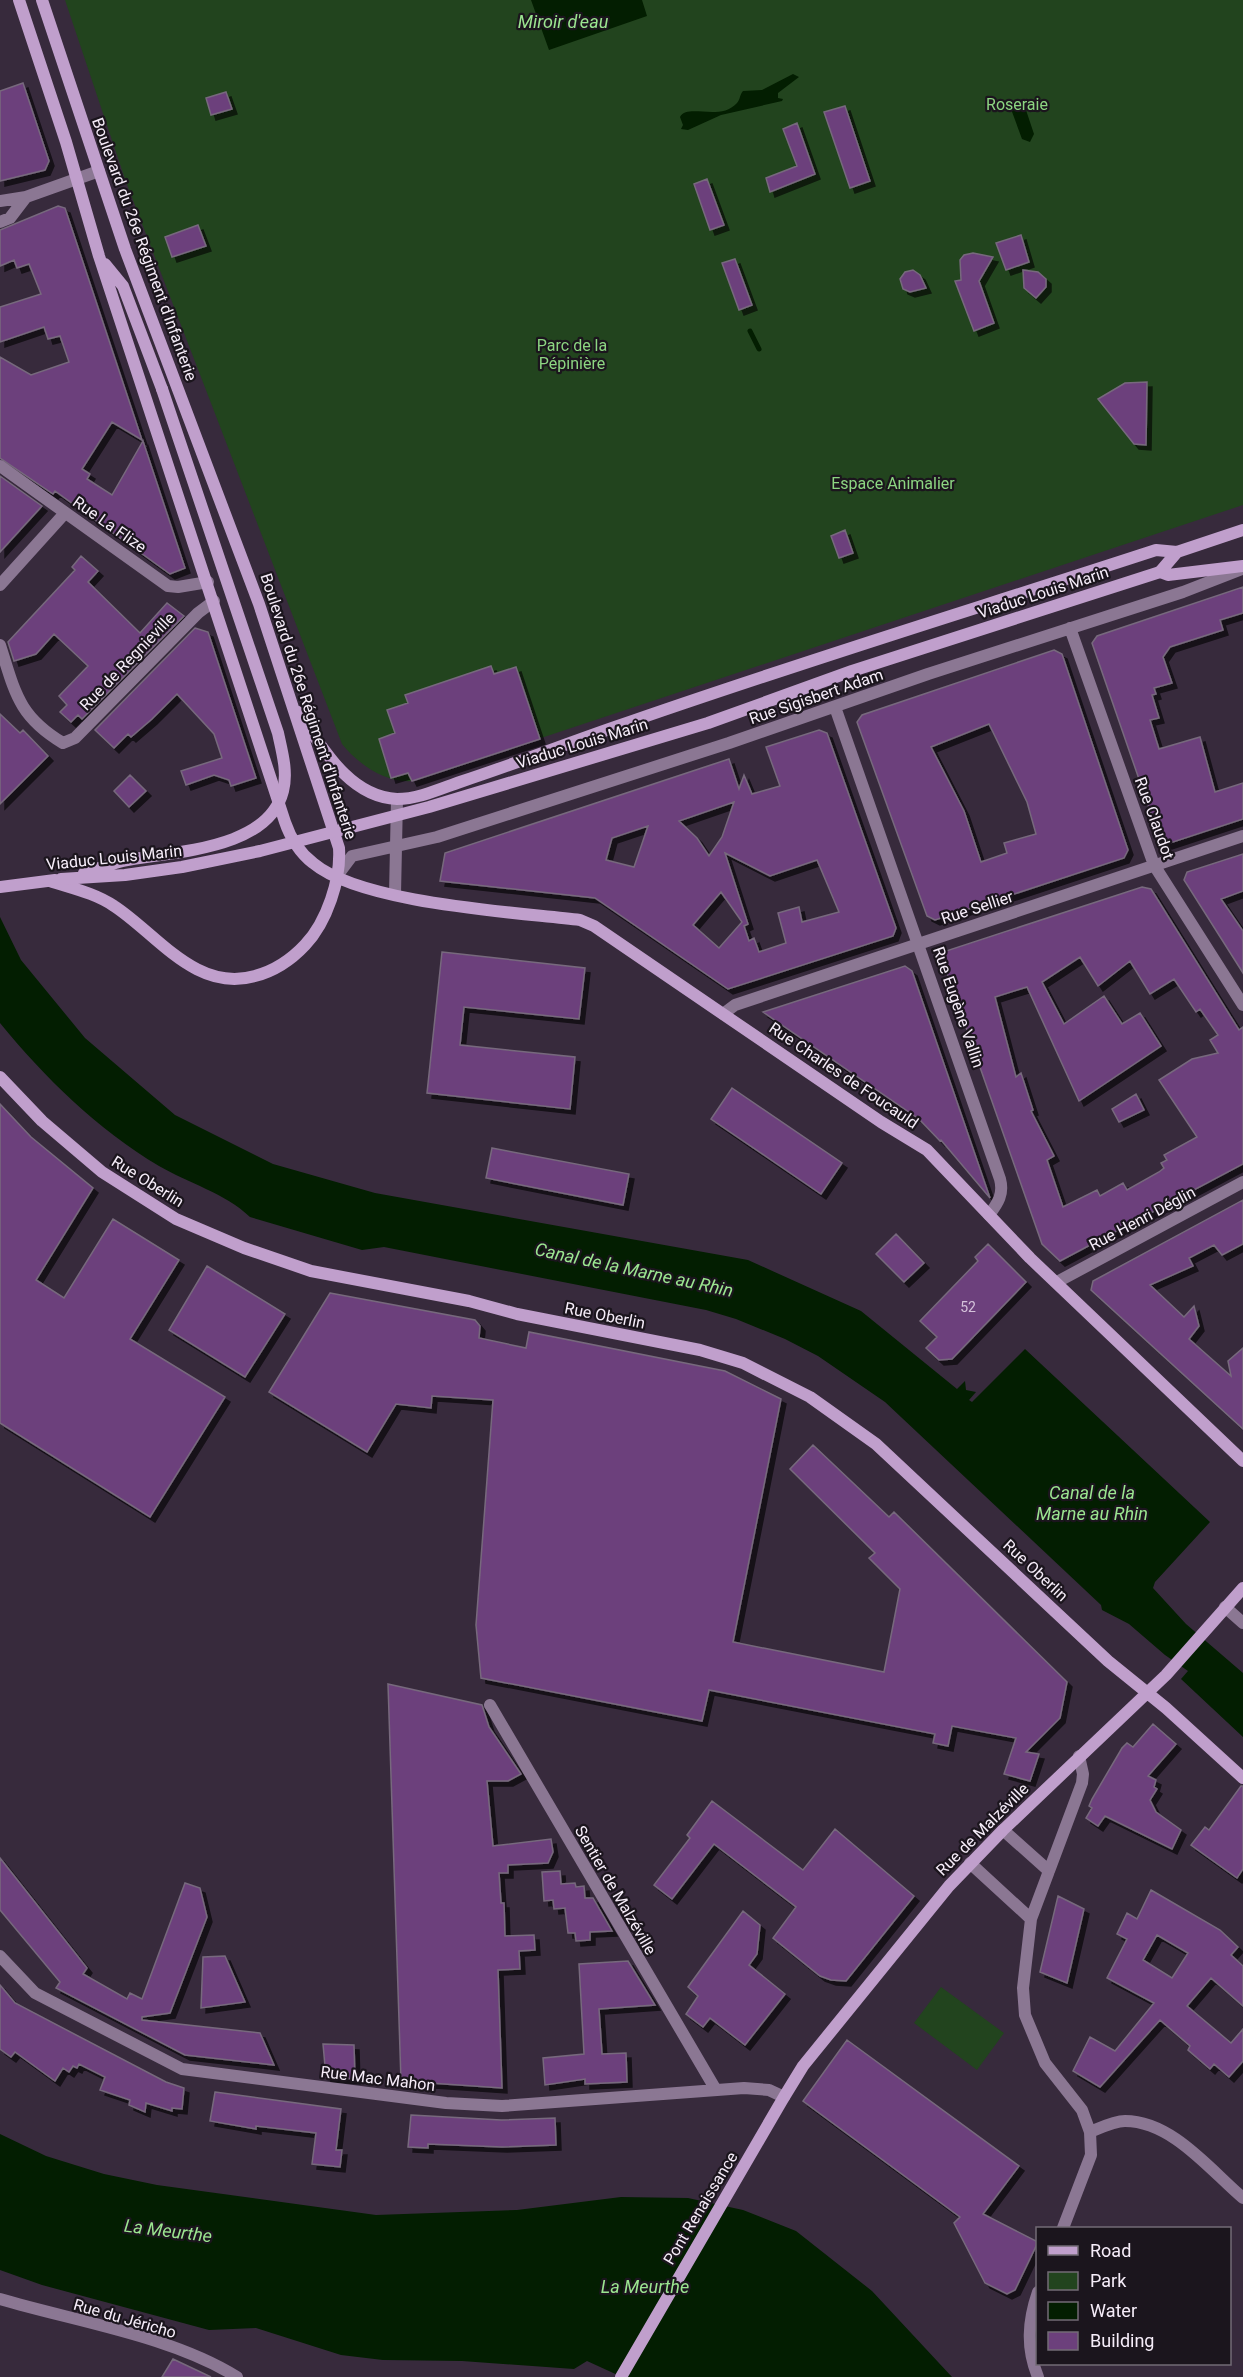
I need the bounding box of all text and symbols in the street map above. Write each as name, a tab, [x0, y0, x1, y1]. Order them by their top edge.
water label: Miroir d'eau	[518, 11, 609, 32]
park label: Roseraie	[986, 95, 1048, 114]
street label: Boulevard du 26e Régiment d'Infanterie	[88, 115, 201, 383]
park label: Parc de la Pépinière	[537, 336, 607, 373]
park label: Espace Animalier	[831, 474, 955, 493]
street label: Rue La Flize	[69, 492, 150, 557]
street label: Viaduc Louis Marin	[975, 562, 1111, 623]
street label: Boulevard du 26e Régiment d'Infanterie	[256, 571, 361, 841]
street label: Rue de Regnieville	[76, 608, 179, 714]
street label: Rue Sigisbert Adam	[747, 665, 886, 728]
street label: Viaduc Louis Marin	[514, 714, 650, 773]
street label: Rue Claudot	[1131, 774, 1178, 862]
street label: Viaduc Louis Marin	[45, 841, 183, 874]
street label: Rue Sellier	[939, 887, 1016, 928]
street label: Rue Eugène Vallin	[929, 944, 988, 1070]
street label: Rue Charles de Foucauld	[765, 1018, 922, 1132]
street label: Rue Oberlin	[108, 1152, 187, 1211]
street label: Rue Henri Déglin	[1086, 1182, 1199, 1254]
water label: Canal de la Marne au Rhin	[533, 1238, 735, 1301]
street label: Rue Oberlin	[563, 1298, 647, 1333]
house number: 52	[960, 1299, 976, 1315]
water label: Canal de la Marne au Rhin	[1036, 1482, 1148, 1524]
street label: Rue Oberlin	[999, 1536, 1072, 1605]
street label: Rue de Malzéville	[932, 1779, 1033, 1880]
street label: Sentier de Malzéville	[571, 1822, 660, 1958]
street label: Rue Mac Mahon	[319, 2062, 436, 2095]
street label: Pont Renaissance	[659, 2149, 741, 2268]
water label: La Meurthe	[123, 2215, 213, 2246]
legend	[1036, 2227, 1231, 2365]
text: Road	[1090, 2240, 1131, 2261]
text: Park	[1090, 2270, 1127, 2291]
water label: La Meurthe	[601, 2276, 689, 2297]
street label: Rue du Jéricho	[71, 2295, 178, 2342]
text: Water	[1090, 2300, 1137, 2321]
text: Building	[1090, 2330, 1154, 2351]

